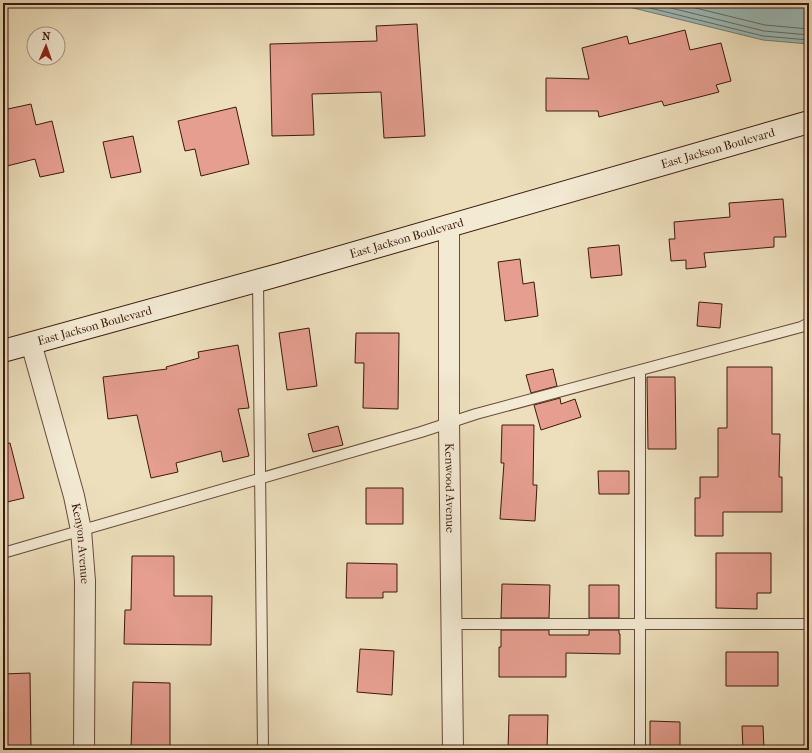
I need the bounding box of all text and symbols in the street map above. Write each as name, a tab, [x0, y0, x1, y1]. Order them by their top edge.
north arrow	[26, 26, 66, 66]
text: N	[42, 30, 51, 43]
street label: East Jackson Boulevard	[659, 125, 777, 171]
street label: East Jackson Boulevard	[348, 215, 466, 261]
street label: East Jackson Boulevard	[36, 303, 154, 348]
street label: Kenwood Avenue	[442, 443, 457, 533]
street label: Kenyon Avenue	[69, 502, 92, 584]

